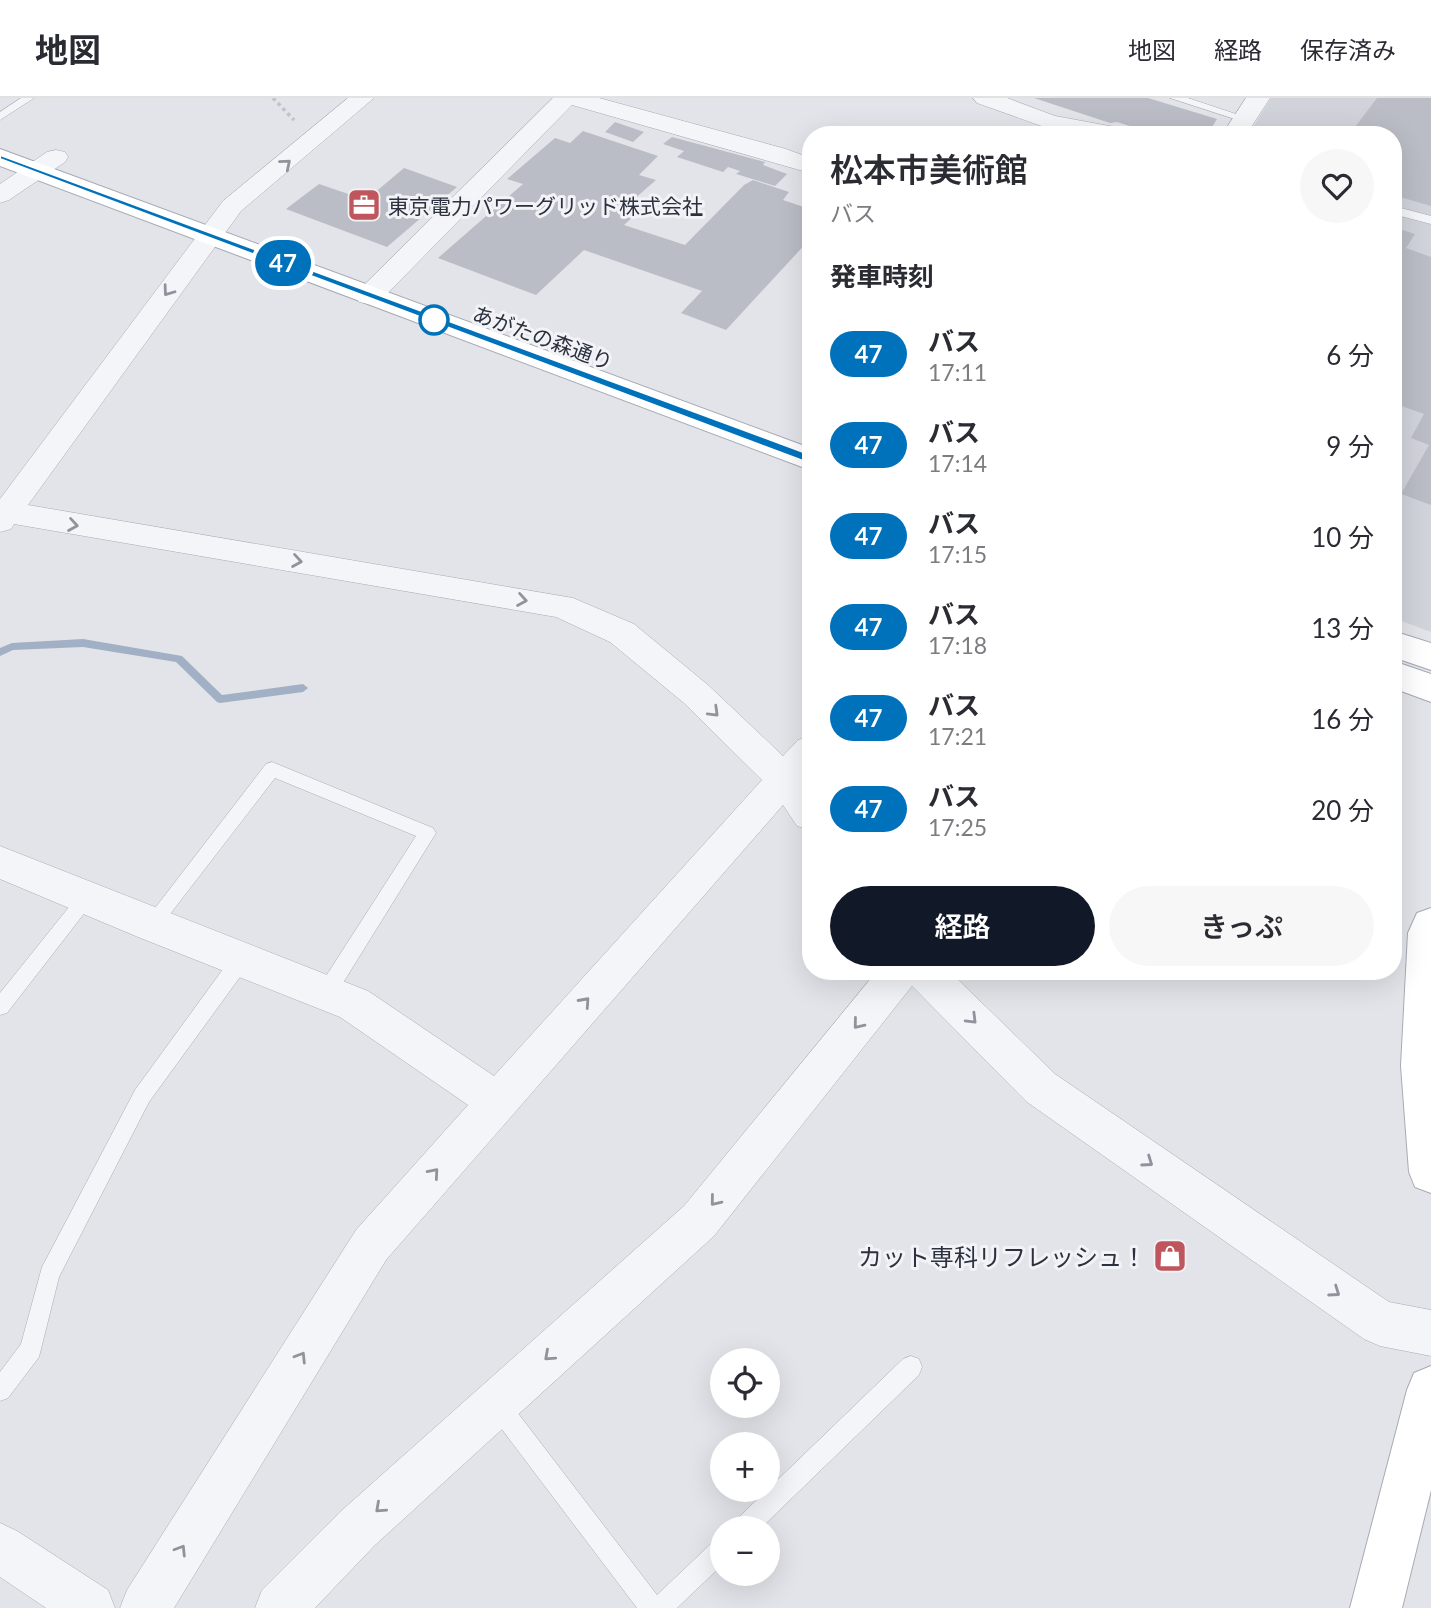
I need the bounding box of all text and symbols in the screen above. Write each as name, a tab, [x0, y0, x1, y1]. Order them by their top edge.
text: 地図	[35, 29, 101, 69]
text: 地図	[1128, 35, 1176, 64]
text: 経路	[1214, 35, 1262, 64]
text: 保存済み	[1300, 35, 1396, 64]
text: 松本市美術館	[830, 149, 1028, 189]
button: heart	[1300, 149, 1374, 223]
one-way arrow	[278, 159, 290, 172]
office icon: 東京電力パワーグリッド株式会社	[345, 186, 383, 224]
place label: 東京電力パワーグリッド株式会社	[388, 193, 703, 218]
text: バス	[830, 199, 876, 227]
line badge: 47	[252, 240, 314, 286]
text: 47	[269, 248, 297, 277]
text: 発車時刻	[830, 260, 934, 292]
one-way arrow	[164, 283, 176, 296]
street label: あがたの森通り	[470, 300, 616, 374]
unlabelled marker	[419, 305, 449, 335]
text: バス	[928, 325, 980, 357]
text: 47	[855, 339, 882, 368]
text: 6 分	[1326, 339, 1374, 371]
text: 17:11	[928, 358, 987, 386]
text: バス	[928, 416, 980, 448]
text: 47	[855, 430, 882, 459]
text: 9 分	[1326, 430, 1374, 462]
text: 17:14	[928, 449, 987, 477]
text: バス	[928, 507, 980, 539]
one-way arrow	[67, 517, 79, 532]
text: 47	[855, 521, 882, 550]
text: 10 分	[1311, 521, 1374, 553]
text: 17:15	[928, 540, 987, 568]
one-way arrow	[291, 553, 303, 568]
one-way arrow	[515, 591, 527, 606]
text: バス	[928, 598, 980, 630]
text: 47	[855, 612, 882, 641]
text: 13 分	[1311, 612, 1374, 644]
text: 17:18	[928, 631, 987, 659]
text: バス	[928, 689, 980, 721]
one-way arrow	[706, 703, 719, 716]
text: 47	[855, 703, 882, 732]
text: 16 分	[1311, 703, 1374, 735]
text: 17:21	[928, 722, 987, 750]
text: バス	[928, 780, 980, 812]
text: 47	[855, 794, 882, 823]
text: 20 分	[1311, 794, 1374, 826]
text: 17:25	[928, 813, 987, 841]
button: 経路	[830, 886, 1095, 966]
button: きっぷ	[1109, 886, 1374, 966]
one-way arrow	[577, 998, 589, 1011]
one-way arrow	[964, 1011, 977, 1024]
one-way arrow	[854, 1016, 866, 1029]
one-way arrow	[1140, 1154, 1153, 1166]
one-way arrow	[426, 1168, 438, 1181]
one-way arrow	[711, 1194, 724, 1206]
shop icon: カット専科リフレッシュ！	[1151, 1237, 1189, 1275]
place label: カット専科リフレッシュ！	[858, 1242, 1146, 1271]
one-way arrow	[1327, 1284, 1340, 1296]
one-way arrow	[544, 1348, 557, 1360]
map controls	[710, 1348, 780, 1586]
button: locate	[710, 1348, 780, 1418]
one-way arrow	[293, 1351, 306, 1364]
button: +	[710, 1432, 780, 1502]
one-way arrow	[375, 1500, 388, 1513]
button: −	[710, 1516, 780, 1586]
one-way arrow	[173, 1545, 186, 1558]

